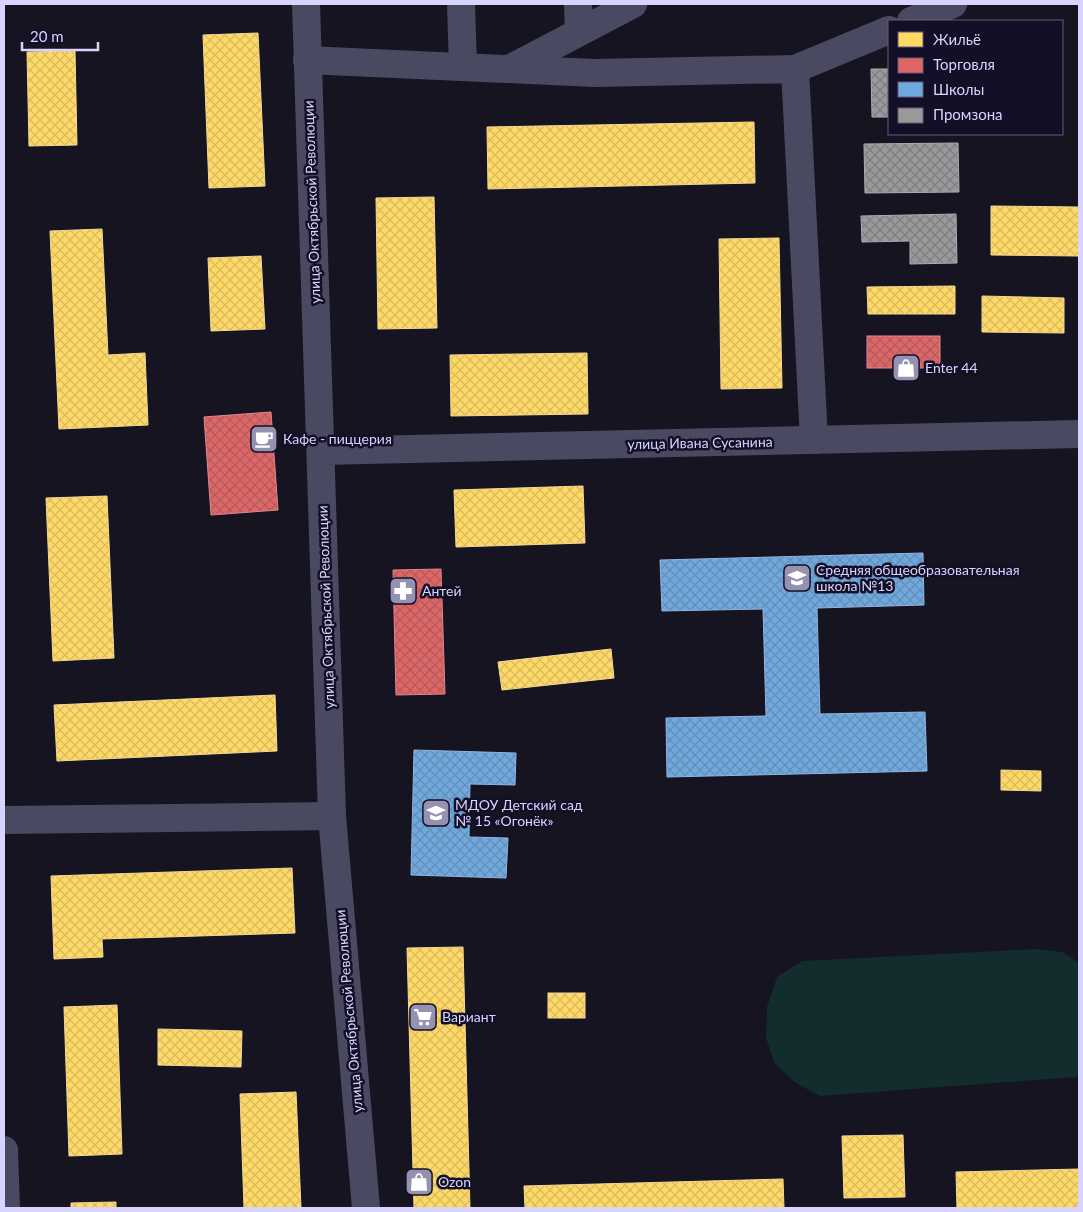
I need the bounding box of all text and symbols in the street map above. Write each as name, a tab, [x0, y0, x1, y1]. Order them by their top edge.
scale bar	[22, 20, 99, 52]
legend	[888, 20, 1063, 135]
text: 20 m	[30, 27, 64, 45]
text: Жильё	[933, 30, 981, 48]
text: Торговля	[933, 55, 995, 73]
text: Школы	[933, 80, 984, 98]
street label: улица Октябрьской Революции	[299, 100, 324, 304]
text: Промзона	[933, 105, 1003, 123]
shop icon: Enter 44	[891, 353, 921, 383]
place label: Enter 44	[925, 359, 978, 376]
cafe icon: Кафе - пиццерия	[249, 424, 279, 454]
place label: Кафе - пиццерия	[283, 430, 392, 447]
street label: улица Ивана Сусанина	[627, 433, 773, 452]
street label: улица Октябрьской Революции	[313, 505, 338, 709]
place label: Средняя общеобразовательная школа №13	[816, 561, 1020, 594]
school or university icon: Средняя общеобразовательная школа №13	[782, 563, 812, 593]
pharmacy icon: Антей	[388, 576, 418, 606]
place label: Антей	[422, 582, 462, 599]
place label: МДОУ Детский сад № 15 «Огонёк»	[455, 796, 583, 829]
school or university icon: МДОУ Детский сад № 15 «Огонёк»	[421, 798, 451, 828]
street label: улица Октябрьской Революции	[331, 909, 366, 1113]
supermarket icon: Вариант	[408, 1002, 438, 1032]
place label: Вариант	[442, 1008, 496, 1025]
shop icon: Ozon	[404, 1167, 434, 1197]
place label: Ozon	[438, 1173, 471, 1190]

